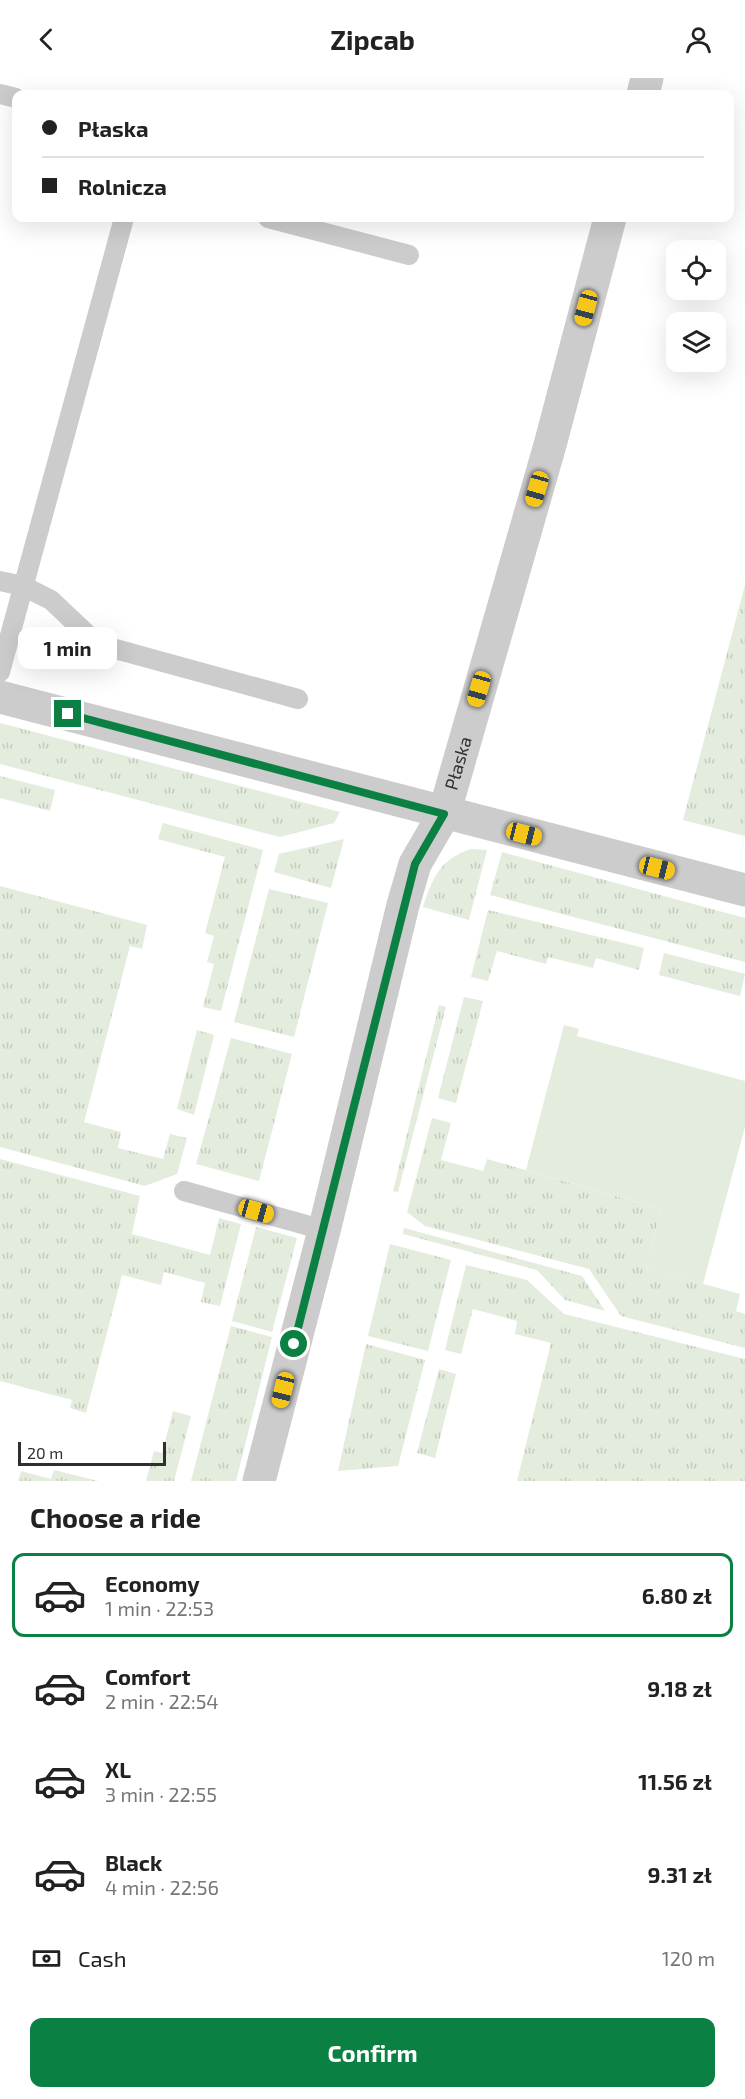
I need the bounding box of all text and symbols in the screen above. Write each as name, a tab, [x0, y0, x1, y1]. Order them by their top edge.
icon: back	[30, 23, 63, 56]
text: Zipcab	[330, 23, 415, 55]
icon: person	[682, 23, 715, 56]
text: Płaska	[78, 115, 149, 141]
text: Rolnicza	[78, 173, 167, 199]
map controls	[666, 240, 726, 372]
button: locate	[666, 240, 726, 300]
car	[573, 288, 599, 328]
button: layers	[666, 312, 726, 372]
car	[523, 469, 551, 509]
callout: 1 min	[19, 627, 118, 669]
text: 1 min	[43, 636, 92, 660]
car	[465, 669, 493, 709]
route end	[54, 700, 81, 727]
street label: Płaska	[439, 734, 476, 792]
car	[504, 821, 544, 847]
car	[637, 855, 677, 881]
car	[236, 1197, 276, 1225]
route start	[280, 1330, 307, 1357]
car	[270, 1370, 296, 1410]
scale bar	[18, 1439, 166, 1466]
text: 20 m	[27, 1443, 63, 1462]
text: Choose a ride	[30, 1501, 201, 1533]
icon: car	[33, 1568, 87, 1622]
text: Economy	[105, 1570, 200, 1596]
text: 6.80 zł	[642, 1582, 712, 1608]
text: 1 min · 22:53	[105, 1596, 214, 1620]
icon: car	[33, 1661, 87, 1715]
text: Comfort	[105, 1663, 190, 1689]
text: 9.18 zł	[647, 1675, 712, 1701]
text: 2 min · 22:54	[105, 1689, 219, 1713]
icon: car	[33, 1754, 87, 1808]
text: XL	[105, 1756, 131, 1782]
text: 11.56 zł	[638, 1768, 712, 1794]
text: 3 min · 22:55	[105, 1782, 217, 1806]
icon: car	[33, 1847, 87, 1901]
text: Black	[105, 1849, 162, 1875]
text: 9.31 zł	[647, 1861, 712, 1887]
text: 4 min · 22:56	[105, 1875, 219, 1899]
icon: cash	[30, 1942, 63, 1975]
text: Cash	[78, 1945, 127, 1971]
text: 120 m	[662, 1946, 715, 1970]
button: Confirm	[30, 2018, 715, 2087]

